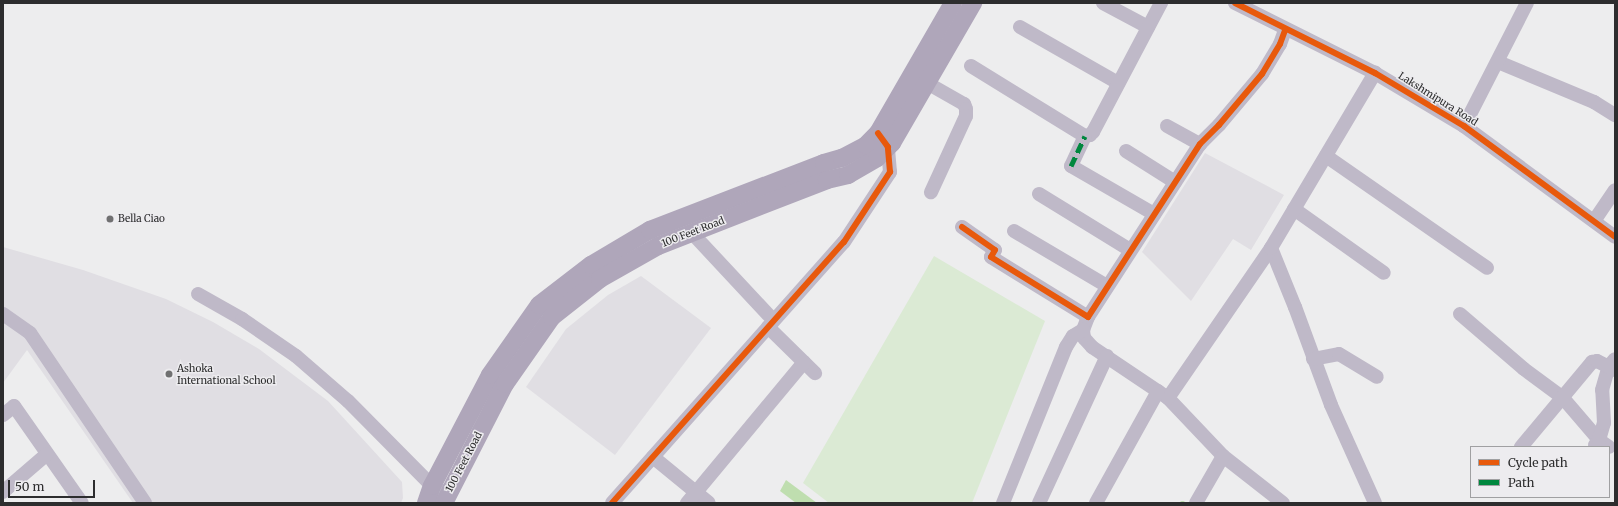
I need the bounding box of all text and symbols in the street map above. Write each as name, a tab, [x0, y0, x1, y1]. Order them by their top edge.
street label: Lakshmipura Road	[1396, 70, 1480, 128]
place label: Bella Ciao	[118, 213, 165, 225]
marker: Bella Ciao	[105, 214, 115, 224]
street label: 100 Feet Road	[660, 215, 726, 249]
place label: Ashoka International School	[177, 362, 275, 386]
marker: Ashoka International School	[164, 369, 174, 379]
street label: 100 Feet Road	[443, 430, 485, 494]
legend	[1470, 446, 1610, 498]
text: Cycle path	[1508, 455, 1568, 470]
scale bar	[10, 472, 97, 498]
text: Path	[1508, 475, 1534, 490]
text: 50 m	[15, 479, 44, 494]

